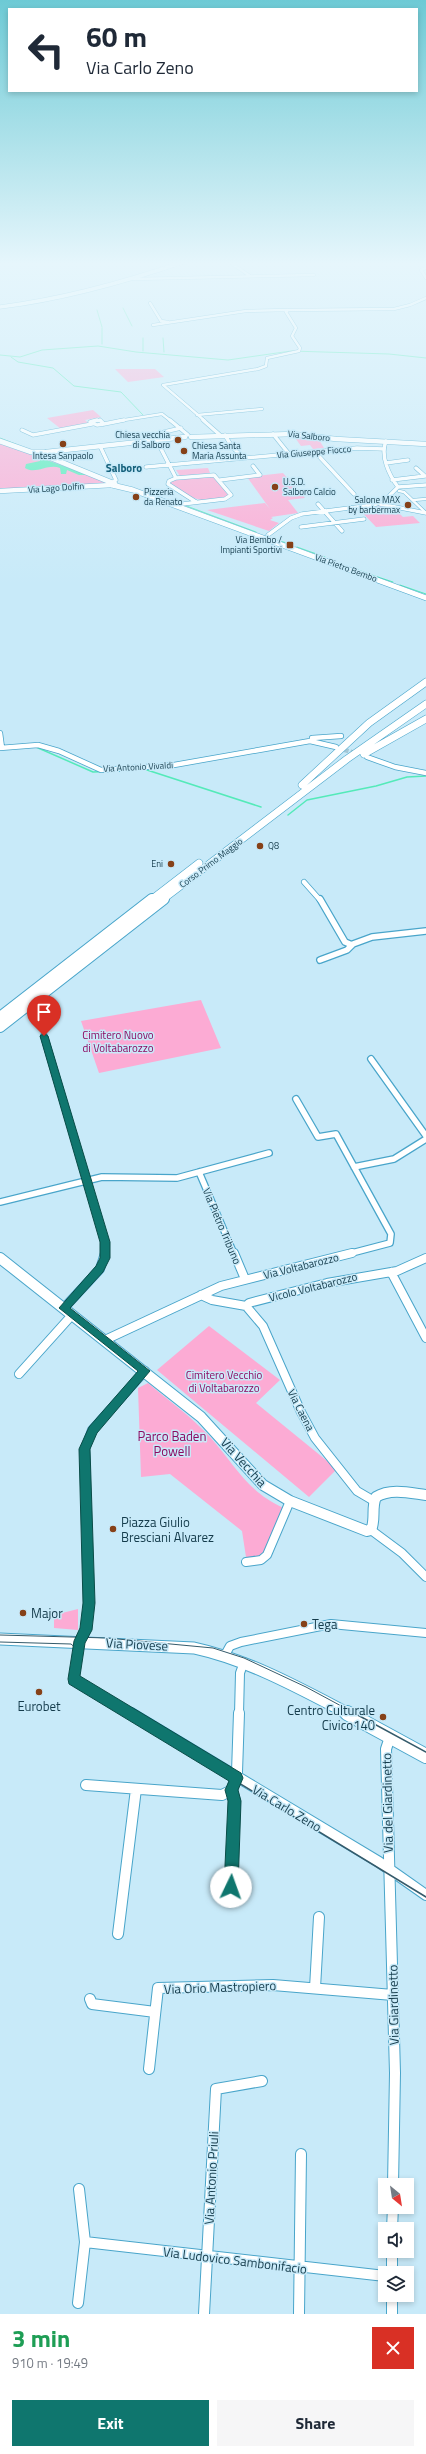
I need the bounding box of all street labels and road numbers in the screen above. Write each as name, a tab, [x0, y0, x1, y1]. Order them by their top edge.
street label: Via Salboro	[287, 427, 331, 444]
street label: Via Giuseppe Fiocco	[276, 442, 352, 461]
street label: Via Lago Dolfin	[27, 479, 85, 496]
street label: Via Pietro Bembo	[313, 550, 379, 585]
street label: Via Antonio Vivaldi	[103, 758, 173, 775]
street label: Corso Primo Maggio	[176, 834, 245, 891]
street label: Via Pietro Tribuno	[199, 1185, 245, 1267]
street label: Via Voltabarozzo	[262, 1249, 341, 1283]
street label: Vicolo Voltabarozzo	[267, 1268, 359, 1306]
street label: Via Caena	[284, 1386, 319, 1434]
street label: Via Vecchia	[216, 1433, 272, 1492]
street label: Via Piovese	[105, 1632, 169, 1656]
street label: Via del Giardinetto	[376, 1753, 398, 1853]
street label: Via Carlo Zeno	[248, 1779, 326, 1837]
street label: Via Giardinetto	[382, 1964, 404, 2046]
street label: Via Orio Mastropiero	[164, 1975, 277, 1999]
street label: Via Antonio Priuli	[199, 2131, 223, 2225]
street label: Via Ludovico Sambonifacio	[162, 2241, 308, 2279]

